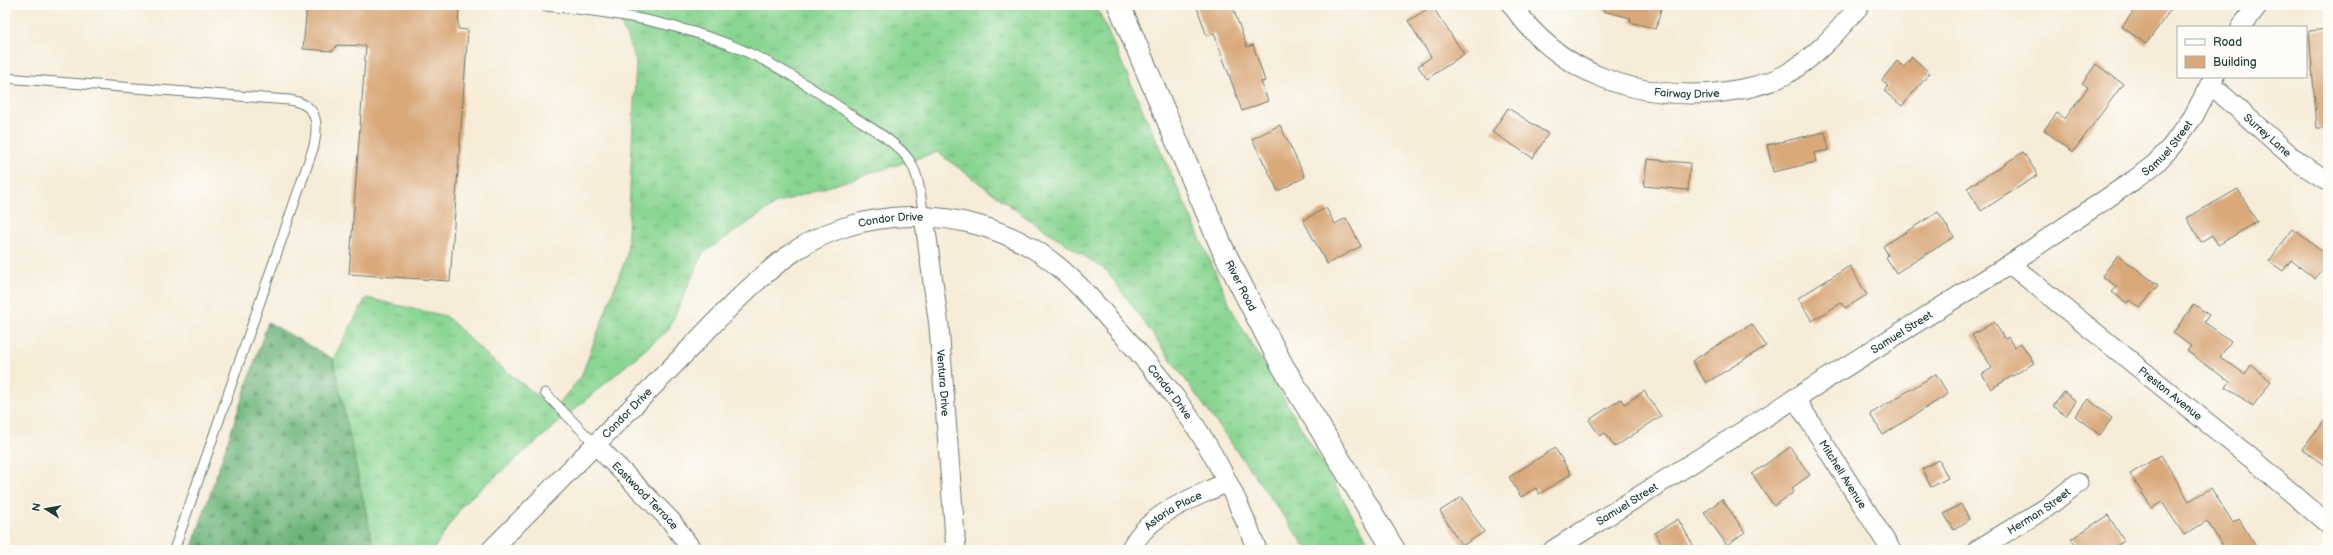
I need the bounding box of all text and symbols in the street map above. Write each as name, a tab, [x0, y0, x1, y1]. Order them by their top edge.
legend	[2177, 26, 2307, 78]
text: Road	[2213, 35, 2242, 50]
text: Building	[2213, 55, 2257, 70]
street label: Fairway Drive	[1653, 85, 1721, 100]
street label: Surrey Lane	[2241, 111, 2294, 160]
street label: Samuel Street	[2139, 117, 2195, 178]
street label: Condor Drive	[857, 210, 924, 230]
street label: River Road	[1223, 258, 1260, 313]
street label: Samuel Street	[1868, 308, 1935, 356]
street label: Ventura Drive	[934, 349, 952, 417]
street label: Condor Drive	[1145, 361, 1195, 422]
street label: Preston Avenue	[2136, 364, 2205, 423]
street label: Condor Drive	[599, 384, 655, 441]
street label: Mitchell Avenue	[1817, 437, 1870, 511]
street label: Eastwood Terrace	[610, 459, 682, 532]
street label: Samuel Street	[1594, 479, 1660, 528]
street label: Herman Street	[2005, 485, 2073, 537]
street label: Astoria Place	[1142, 488, 1204, 532]
north arrow	[26, 489, 66, 529]
text: N	[30, 502, 44, 512]

